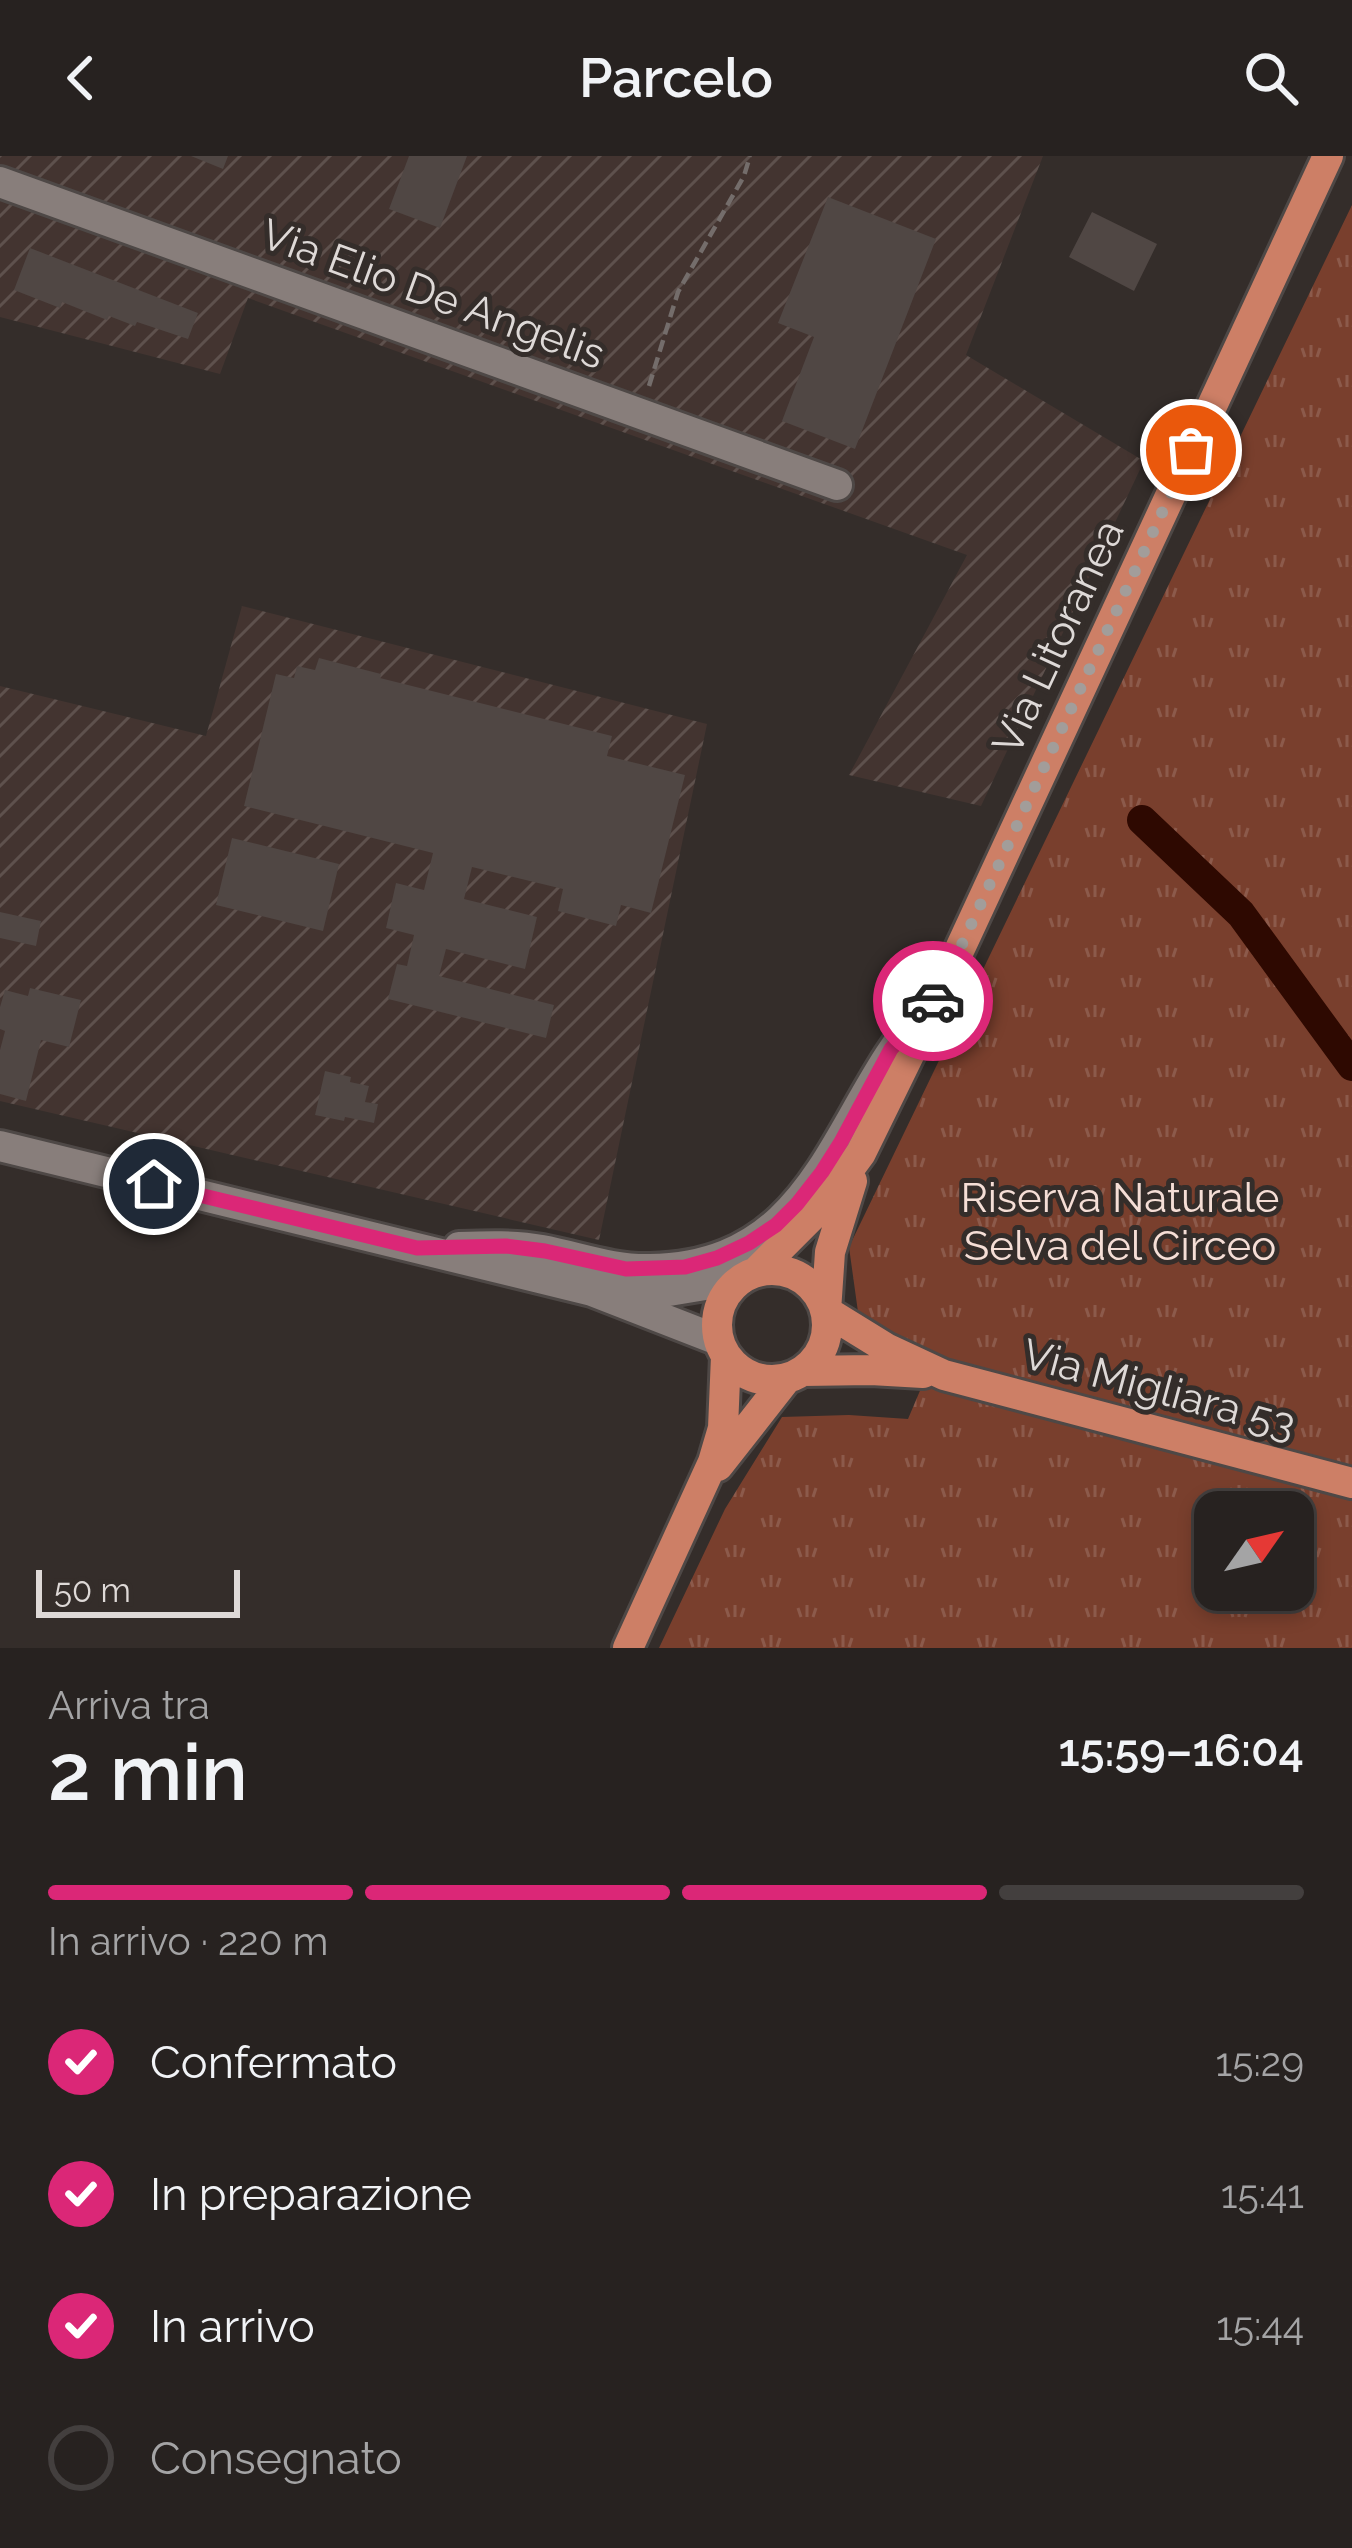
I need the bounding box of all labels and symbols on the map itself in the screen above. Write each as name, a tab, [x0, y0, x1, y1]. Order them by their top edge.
street label: Via Elio De Angelis	[255, 209, 611, 379]
pin	[1140, 399, 1242, 501]
street label: Via Litoranea	[982, 512, 1134, 762]
courier	[873, 941, 993, 1061]
pin	[103, 1133, 205, 1235]
park label: Riserva Naturale Selva del Circeo	[960, 1173, 1280, 1270]
street label: Via Migliara 53	[1017, 1329, 1301, 1449]
north arrow	[1194, 1491, 1314, 1611]
scale bar	[36, 1564, 240, 1617]

